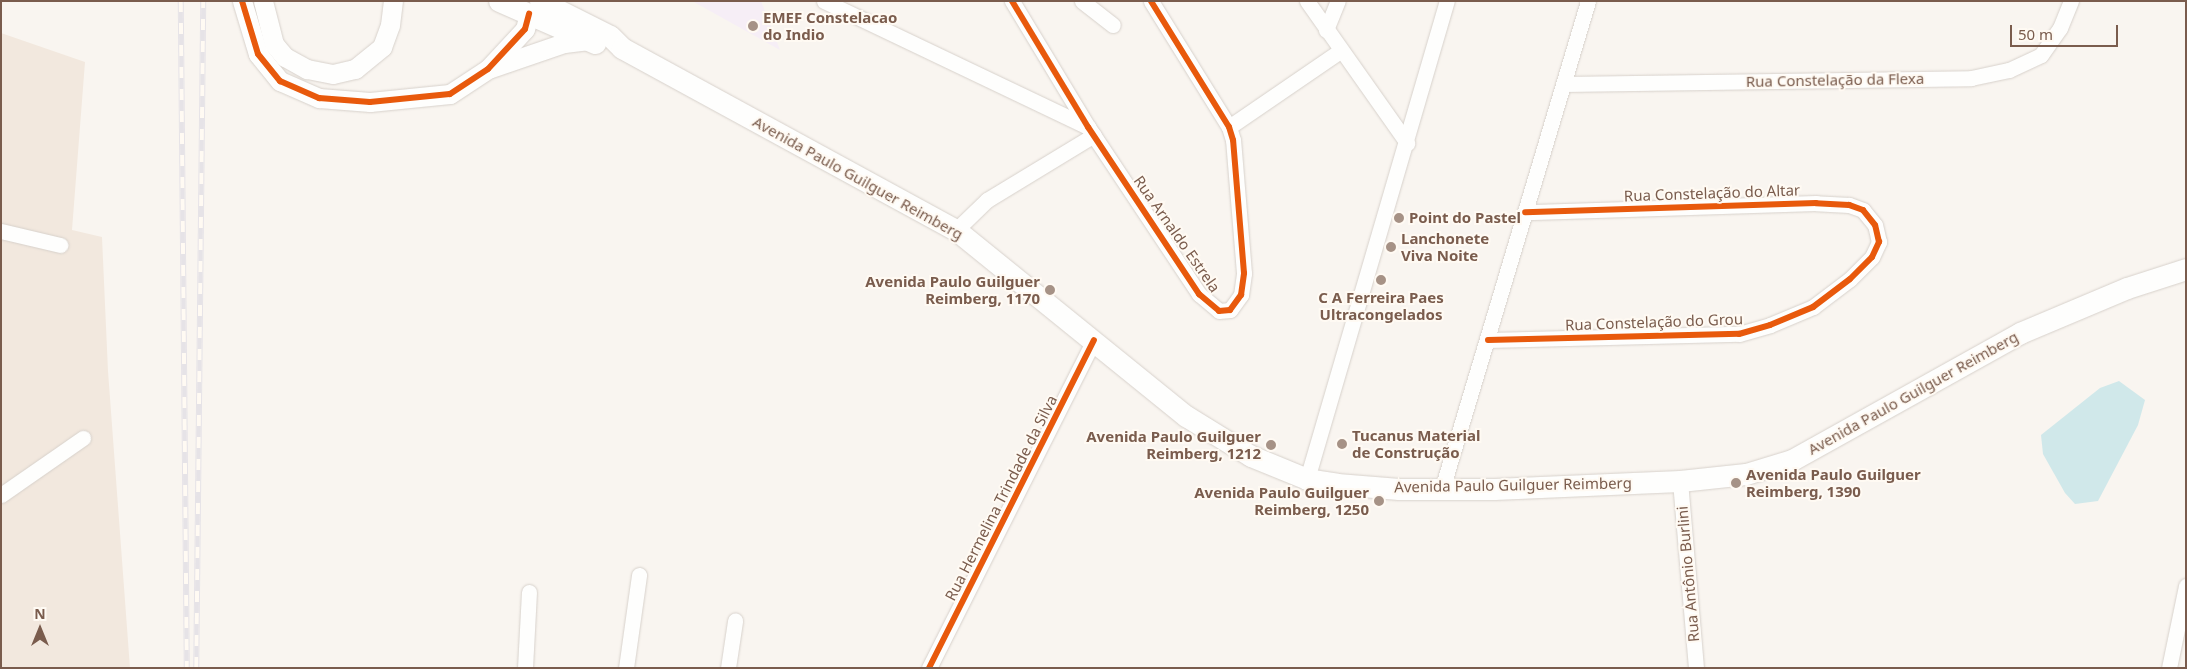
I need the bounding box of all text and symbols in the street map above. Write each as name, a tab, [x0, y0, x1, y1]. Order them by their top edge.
place label: EMEF Constelacao do Indio	[763, 8, 897, 43]
scale bar	[2012, 15, 2120, 47]
marker: EMEF Constelacao do Indio	[747, 20, 759, 32]
text: 50 m	[2018, 24, 2053, 44]
street label: Rua Constelação da Flexa	[1746, 69, 1924, 91]
street label: Avenida Paulo Guilguer Reimberg	[750, 113, 966, 243]
street label: Rua Arnaldo Estrela	[1130, 172, 1224, 296]
street label: Rua Constelação do Altar	[1624, 181, 1800, 205]
place label: Point do Pastel	[1409, 209, 1521, 227]
marker: Point do Pastel	[1393, 212, 1405, 224]
place label: Lanchonete Viva Noite	[1401, 229, 1489, 264]
marker: Lanchonete Viva Noite	[1385, 241, 1397, 253]
place label: Avenida Paulo Guilguer Reimberg, 1170	[865, 272, 1040, 307]
marker: C A Ferreira Paes Ultracongelados	[1375, 274, 1387, 286]
marker: Avenida Paulo Guilguer Reimberg, 1170	[1044, 284, 1056, 296]
place label: C A Ferreira Paes Ultracongelados	[1318, 288, 1444, 323]
street label: Rua Constelação do Grou	[1565, 310, 1743, 334]
street label: Avenida Paulo Guilguer Reimberg	[1805, 328, 2021, 458]
street label: Rua Hermelina Trindade da Silva	[941, 392, 1061, 604]
place label: Tucanus Material de Construção	[1352, 426, 1481, 461]
place label: Avenida Paulo Guilguer Reimberg, 1212	[1086, 427, 1261, 462]
marker: Tucanus Material de Construção	[1336, 438, 1348, 450]
marker: Avenida Paulo Guilguer Reimberg, 1212	[1265, 439, 1277, 451]
place label: Avenida Paulo Guilguer Reimberg, 1390	[1746, 465, 1921, 500]
street label: Avenida Paulo Guilguer Reimberg	[1394, 474, 1632, 496]
marker: Avenida Paulo Guilguer Reimberg, 1390	[1730, 477, 1742, 489]
place label: Avenida Paulo Guilguer Reimberg, 1250	[1194, 483, 1369, 518]
marker: Avenida Paulo Guilguer Reimberg, 1250	[1373, 495, 1385, 507]
street label: Rua Antônio Burlini	[1673, 505, 1703, 643]
north arrow	[15, 604, 65, 654]
text: N	[34, 604, 46, 623]

